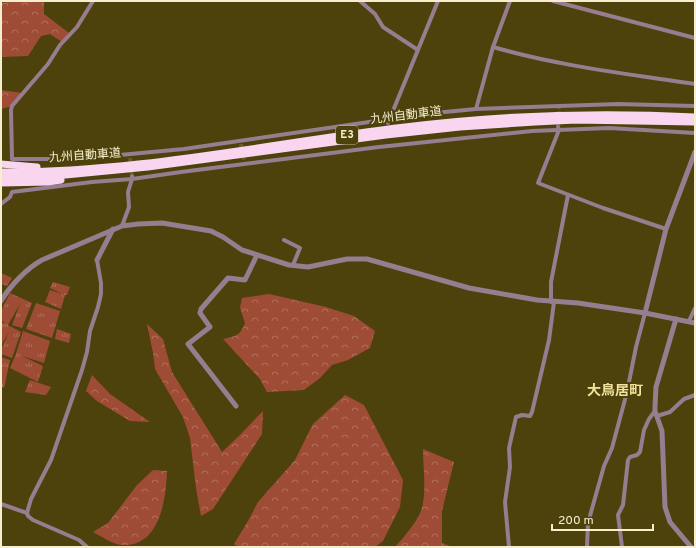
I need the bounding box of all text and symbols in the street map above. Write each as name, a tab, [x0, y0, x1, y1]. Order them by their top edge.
street label: 九州自動車道	[369, 104, 443, 128]
road number: E3	[336, 126, 358, 144]
street label: 九州自動車道	[49, 146, 121, 166]
district label: 大鳥居町	[587, 382, 643, 400]
scale bar	[552, 506, 653, 532]
text: 200 m	[558, 513, 594, 529]

